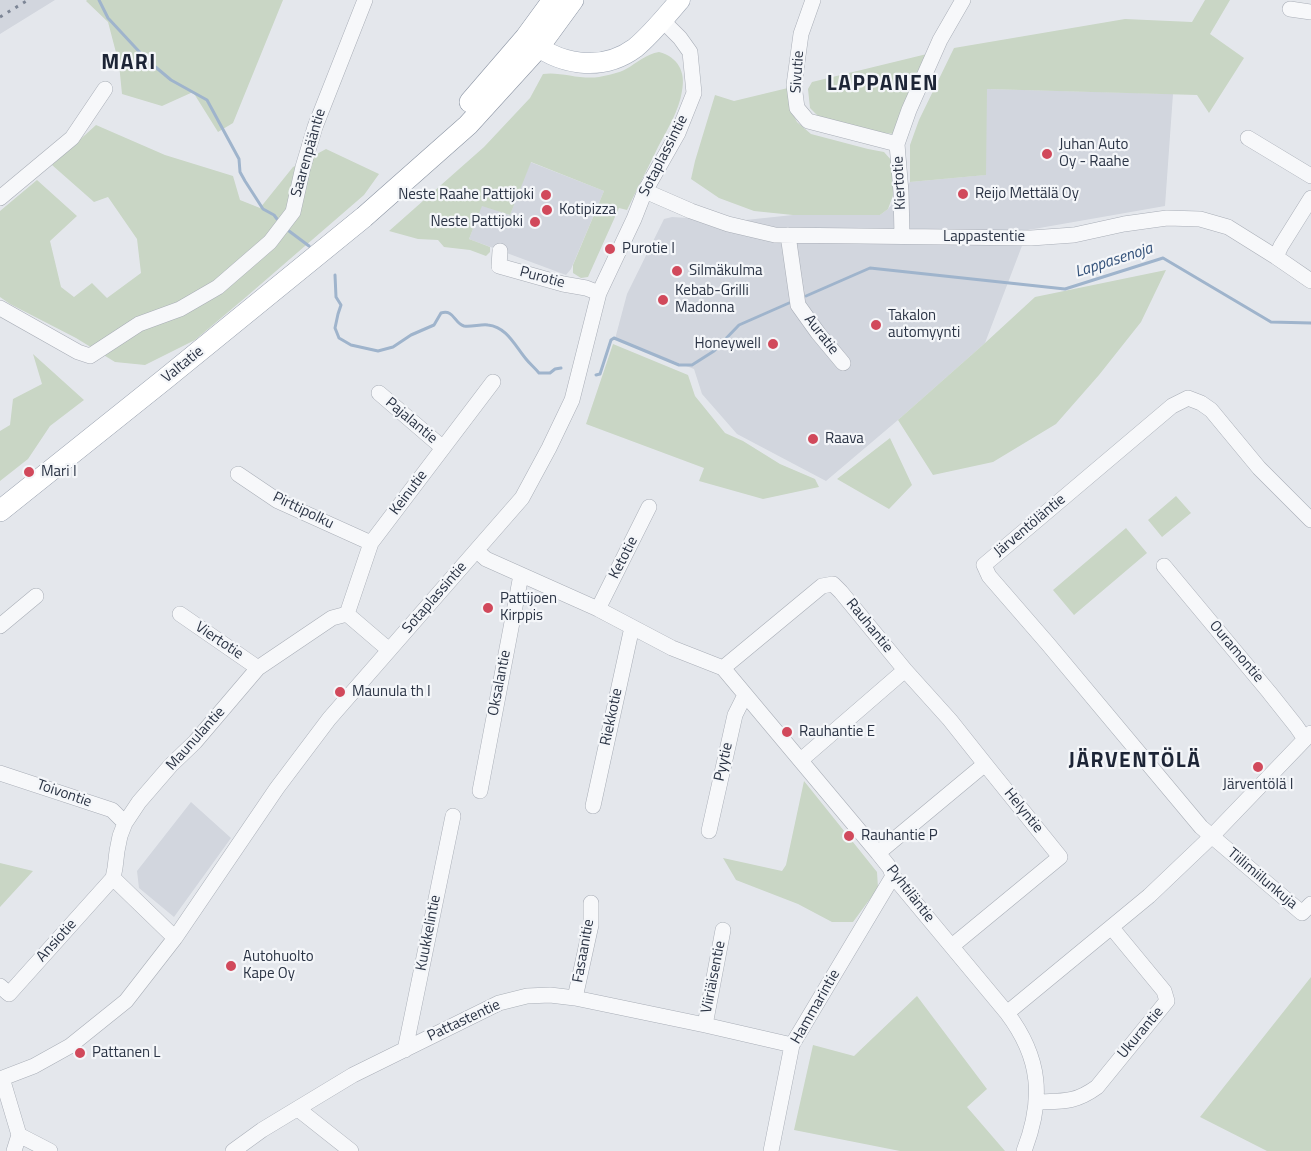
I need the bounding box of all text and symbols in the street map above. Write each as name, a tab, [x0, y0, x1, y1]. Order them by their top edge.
street label: Sivutie	[788, 50, 808, 94]
district label: MARI	[101, 51, 157, 77]
district label: LAPPANEN	[827, 72, 939, 98]
street label: Saarenpääntie	[288, 107, 330, 199]
street label: Sotaplassintie	[636, 112, 692, 200]
place label: Juhan Auto Oy - Raahe	[1059, 136, 1129, 171]
marker: Juhan Auto Oy - Raahe	[1040, 147, 1054, 161]
street label: Kiertotie	[890, 156, 910, 210]
place label: Reijo Mettälä Oy	[975, 185, 1079, 203]
place label: Neste Raahe Pattijoki	[398, 186, 534, 204]
marker: Reijo Mettälä Oy	[956, 187, 970, 201]
marker: Neste Raahe Pattijoki	[539, 188, 553, 202]
place label: Kotipizza	[559, 201, 616, 219]
marker: Kotipizza	[540, 203, 554, 217]
place label: Neste Pattijoki	[430, 213, 523, 231]
marker: Neste Pattijoki	[528, 215, 542, 229]
street label: Lappastentie	[943, 228, 1025, 246]
water label: Lappasenoja	[1073, 239, 1155, 283]
place label: Purotie I	[622, 240, 675, 258]
marker: Purotie I	[603, 242, 617, 256]
place label: Silmäkulma	[689, 262, 763, 280]
street label: Purotie	[518, 263, 566, 293]
marker: Silmäkulma	[670, 264, 684, 278]
place label: Kebab-Grilli Madonna	[675, 282, 749, 317]
marker: Kebab-Grilli Madonna	[656, 293, 670, 307]
place label: Takalon automyynti	[888, 307, 960, 342]
street label: Auratie	[800, 311, 842, 359]
marker: Takalon automyynti	[869, 318, 883, 332]
place label: Honeywell	[694, 335, 761, 353]
marker: Honeywell	[766, 337, 780, 351]
street label: Valtatie	[159, 343, 207, 387]
street label: Pajalantie	[381, 394, 441, 448]
place label: Raava	[825, 430, 864, 448]
marker: Raava	[806, 432, 820, 446]
place label: Mari I	[41, 463, 77, 481]
marker: Mari I	[22, 465, 36, 479]
street label: Keinutie	[386, 467, 432, 519]
street label: Pirttipolku	[270, 489, 336, 533]
street label: Järventöläntie	[991, 491, 1069, 561]
street label: Ketotie	[606, 534, 642, 582]
street label: Sotaplassintie	[399, 559, 471, 637]
place label: Pattijoen Kirppis	[500, 590, 557, 625]
street label: Rauhantie	[842, 595, 896, 657]
marker: Pattijoen Kirppis	[481, 601, 495, 615]
street label: Ouramontie	[1205, 617, 1267, 687]
street label: Viertotie	[192, 618, 246, 664]
street label: Oksalantie	[485, 649, 515, 717]
place label: Maunula th I	[352, 683, 431, 701]
marker: Maunula th I	[333, 685, 347, 699]
street label: Riekkotie	[597, 687, 627, 747]
street label: Maunulantie	[163, 704, 229, 774]
place label: Rauhantie E	[799, 723, 875, 741]
marker: Rauhantie E	[780, 725, 794, 739]
street label: Pyytie	[711, 741, 737, 783]
district label: JÄRVENTÖLÄ	[1069, 749, 1201, 775]
marker: Järventölä I	[1251, 760, 1265, 774]
street label: Toivontie	[34, 776, 94, 812]
place label: Järventölä I	[1223, 776, 1293, 794]
street label: Helyntie	[999, 785, 1047, 837]
place label: Rauhantie P	[861, 827, 938, 845]
marker: Rauhantie P	[842, 829, 856, 843]
street label: Tiilimiilunkuja	[1223, 845, 1301, 913]
street label: Pyhtiläntie	[882, 862, 938, 926]
street label: Kuukkelintie	[413, 894, 445, 972]
street label: Ansiotie	[33, 916, 81, 966]
street label: Fasaanitie	[570, 918, 598, 984]
street label: Viiriäisentie	[698, 939, 730, 1015]
place label: Autohuolto Kape Oy	[243, 948, 314, 983]
marker: Autohuolto Kape Oy	[224, 959, 238, 973]
street label: Hammarintie	[787, 967, 845, 1047]
street label: Pattastentie	[425, 996, 503, 1046]
street label: Ukurantie	[1114, 1004, 1168, 1062]
place label: Pattanen L	[92, 1044, 161, 1062]
marker: Pattanen L	[73, 1046, 87, 1060]

